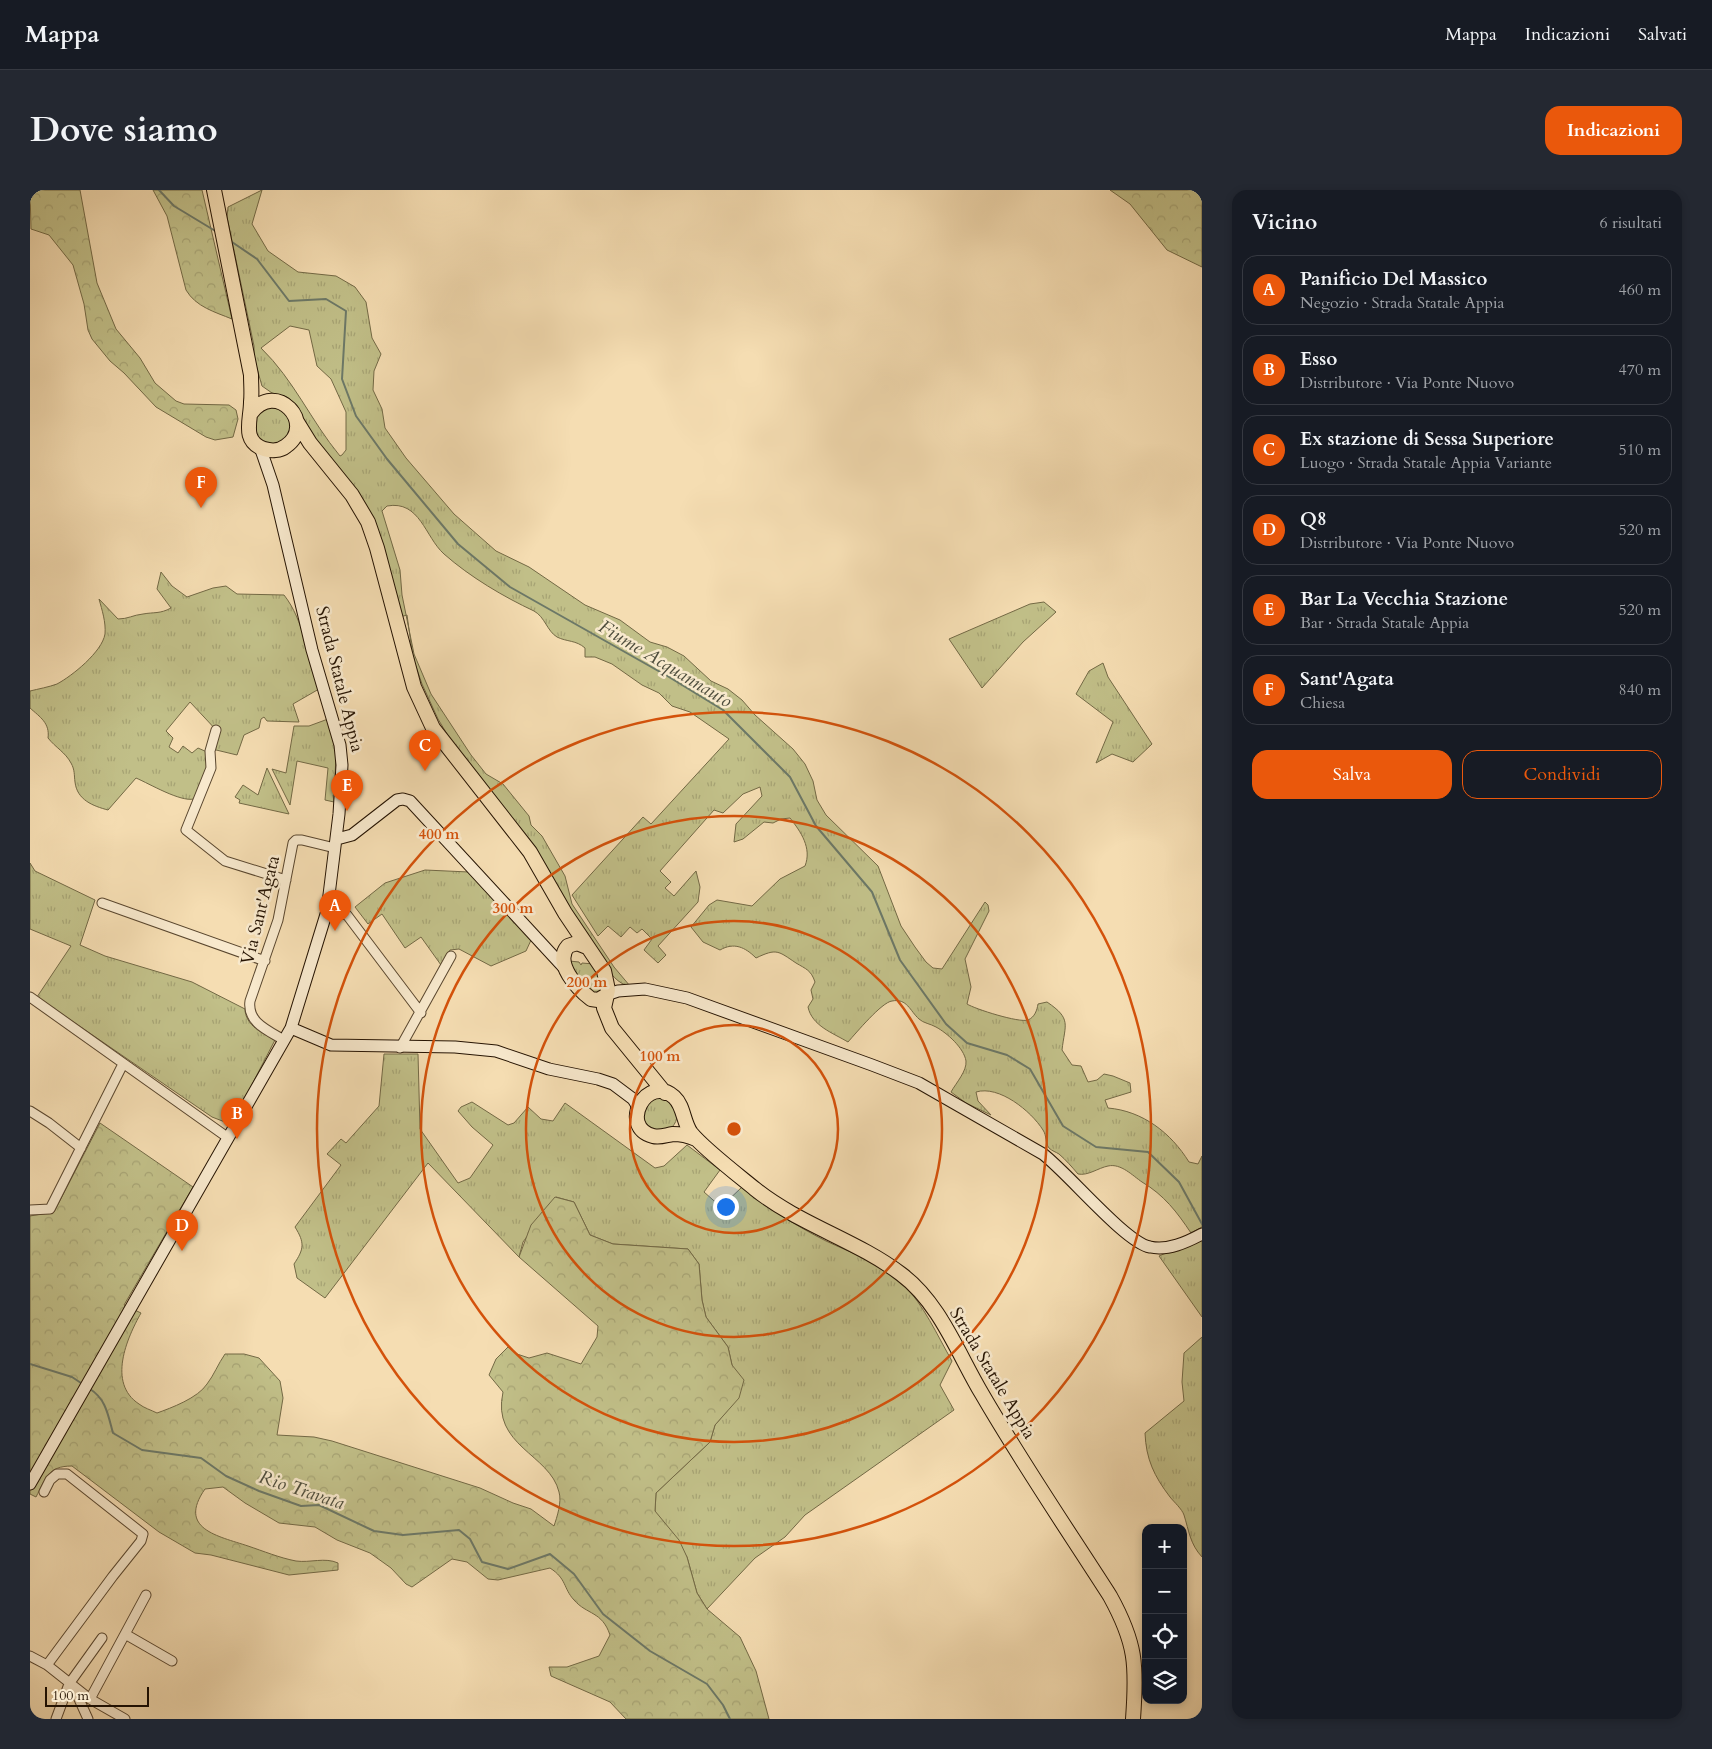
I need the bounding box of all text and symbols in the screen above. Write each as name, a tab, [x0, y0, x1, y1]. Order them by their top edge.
text: Mappa	[25, 18, 99, 51]
text: Mappa	[1445, 22, 1497, 47]
text: Indicazioni	[1525, 22, 1610, 47]
text: Salvati	[1638, 22, 1687, 47]
text: Dove siamo	[30, 106, 218, 154]
button: Indicazioni	[1545, 106, 1682, 155]
text: Vicino	[1252, 208, 1317, 237]
text: 6 risultati	[1599, 212, 1662, 234]
text: Panificio Del Massico	[1300, 266, 1487, 292]
text: A	[1263, 279, 1275, 301]
text: 460 m	[1619, 279, 1661, 301]
text: Negozio · Strada Statale Appia	[1300, 292, 1504, 314]
text: Esso	[1300, 346, 1337, 372]
text: B	[1263, 359, 1275, 381]
text: 470 m	[1619, 359, 1661, 381]
text: Distributore · Via Ponte Nuovo	[1300, 372, 1514, 394]
text: Ex stazione di Sessa Superiore	[1300, 426, 1554, 452]
text: C	[1263, 439, 1275, 461]
text: 510 m	[1619, 439, 1661, 461]
text: Luogo · Strada Statale Appia Variante	[1300, 452, 1552, 474]
pin: F	[185, 467, 217, 508]
text: Q8	[1300, 506, 1327, 532]
text: D	[1262, 519, 1276, 541]
text: 520 m	[1619, 519, 1661, 541]
text: Distributore · Via Ponte Nuovo	[1300, 532, 1514, 554]
text: Bar La Vecchia Stazione	[1300, 586, 1508, 612]
text: E	[1264, 599, 1274, 621]
text: 520 m	[1619, 599, 1661, 621]
street label: Strada Statale Appia	[309, 604, 370, 755]
text: Bar · Strada Statale Appia	[1300, 612, 1469, 634]
water label: Fiume Acquannauto	[594, 614, 737, 714]
text: Sant'Agata	[1300, 666, 1394, 692]
text: F	[1264, 679, 1274, 701]
text: 840 m	[1619, 679, 1661, 701]
text: Chiesa	[1300, 692, 1345, 714]
pin: C	[409, 730, 441, 771]
button: Salva	[1252, 750, 1452, 799]
button: Condividi	[1462, 750, 1662, 799]
pin: E	[331, 770, 363, 811]
text: 400 m	[419, 824, 460, 844]
street label: Via Sant'Agata	[235, 853, 286, 967]
pin: A	[319, 890, 351, 931]
text: 300 m	[493, 898, 534, 918]
text: 200 m	[567, 972, 608, 992]
text: 100 m	[640, 1046, 681, 1066]
pin: B	[221, 1098, 253, 1139]
centre of rings	[725, 1120, 743, 1138]
your location	[713, 1194, 739, 1220]
pin: D	[166, 1210, 198, 1251]
street label: Strada Statale Appia	[943, 1303, 1042, 1444]
water label: Rio Travata	[256, 1464, 348, 1516]
map controls	[1142, 1524, 1187, 1704]
button: +	[1142, 1524, 1187, 1569]
button: −	[1142, 1569, 1187, 1614]
button: locate	[1142, 1614, 1187, 1659]
button: layers	[1142, 1659, 1187, 1704]
scale bar	[45, 1684, 149, 1707]
text: 100 m	[52, 1686, 89, 1705]

